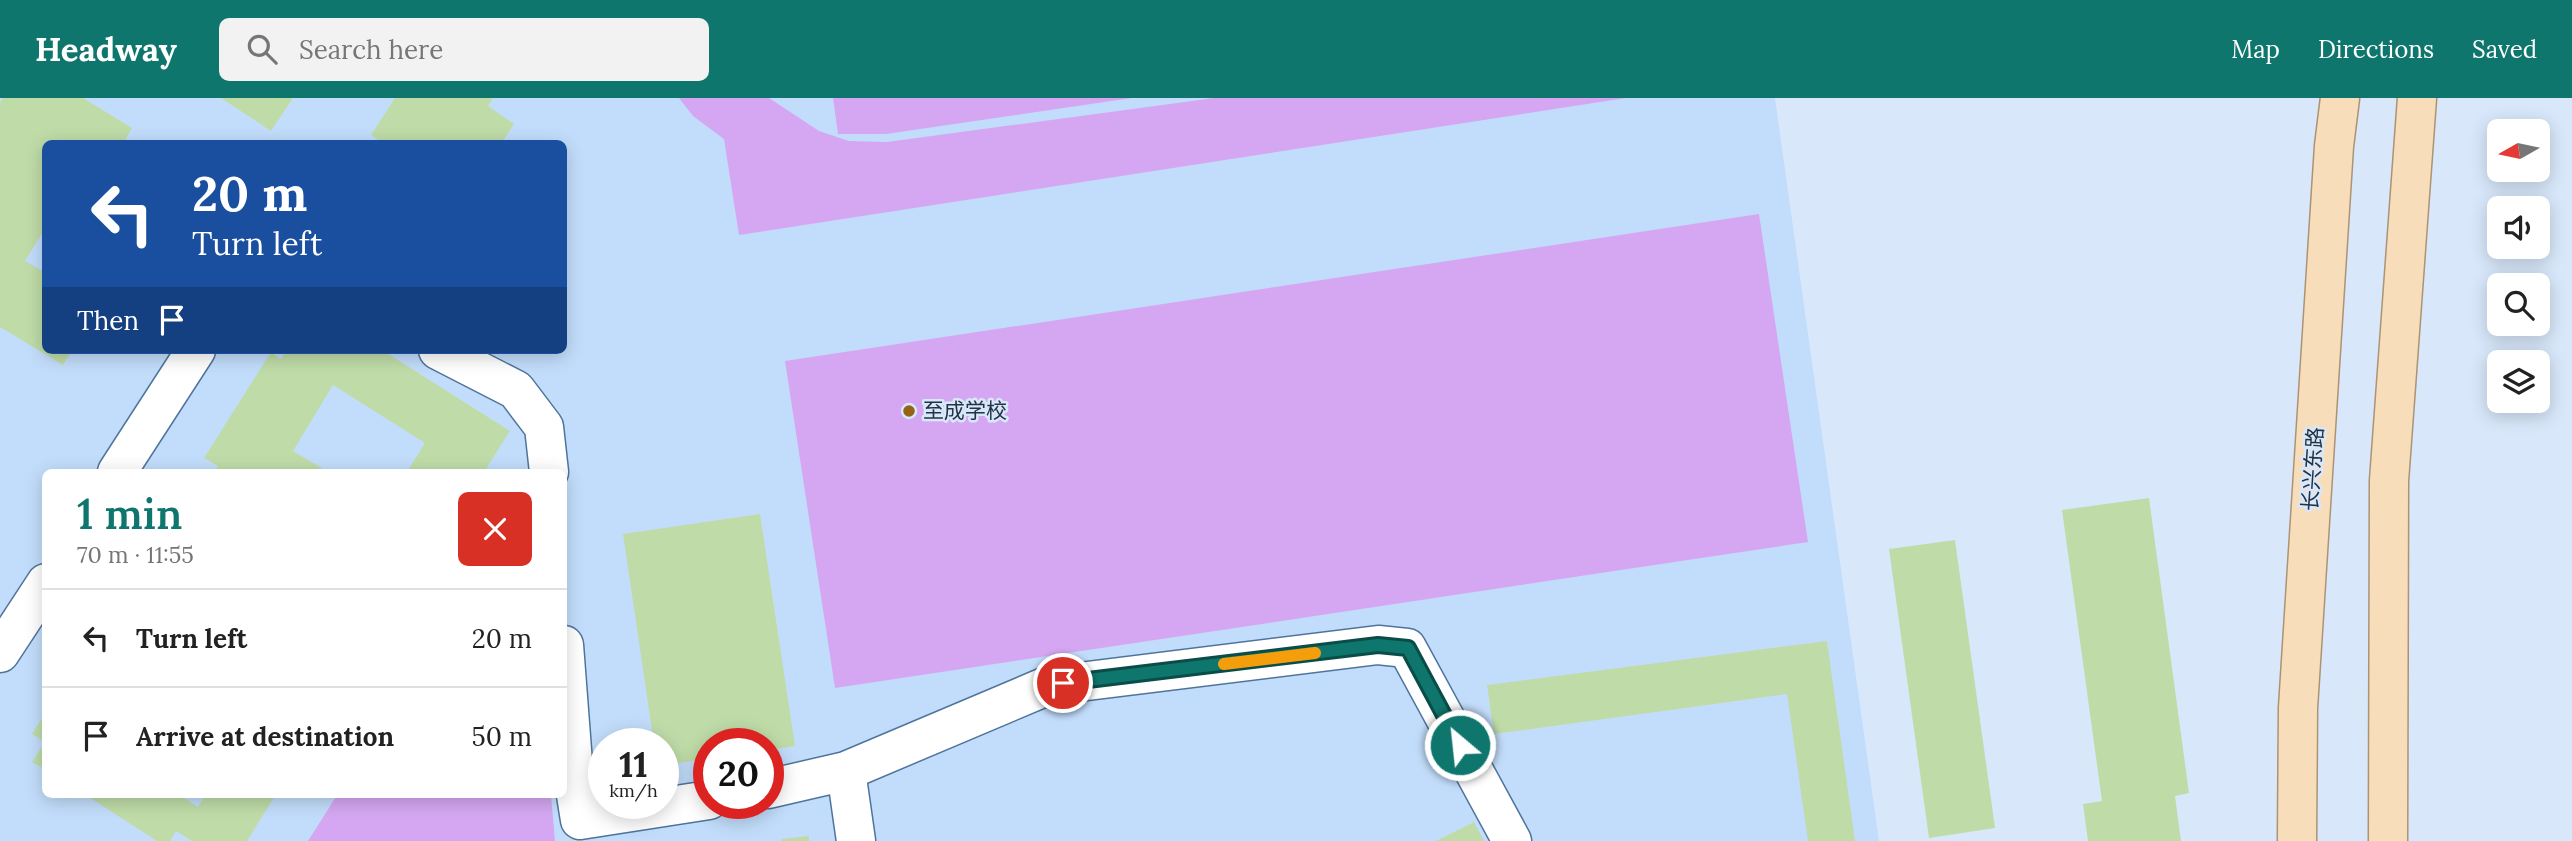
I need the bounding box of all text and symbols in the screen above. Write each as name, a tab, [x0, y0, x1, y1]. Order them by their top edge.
search box	[219, 18, 709, 81]
text: Headway	[35, 28, 177, 70]
icon: search	[243, 30, 281, 68]
text: Search here	[299, 33, 443, 66]
text: Map	[2231, 34, 2280, 65]
text: Directions	[2318, 34, 2434, 65]
text: Saved	[2472, 34, 2537, 65]
north arrow	[2487, 119, 2550, 182]
map controls	[2487, 119, 2550, 413]
text: 20 m	[192, 162, 307, 224]
icon: left	[77, 168, 168, 259]
button: sound	[2487, 196, 2550, 259]
text: Turn left	[192, 223, 322, 264]
button: search	[2487, 273, 2550, 336]
icon: arrive	[153, 301, 191, 339]
text: Then	[77, 304, 139, 337]
button: layers	[2487, 350, 2550, 413]
place label: 至成学校	[923, 397, 1007, 424]
marker: 至成学校	[901, 403, 917, 419]
street label: 长兴东路	[2296, 426, 2329, 512]
text: 1 min	[77, 487, 182, 541]
button: close	[458, 492, 532, 566]
text: 70 m · 11:55	[77, 540, 194, 569]
icon: left	[77, 619, 115, 657]
text: Turn left	[136, 622, 247, 655]
text: 20 m	[472, 622, 532, 655]
pin	[1033, 653, 1093, 713]
icon: arrive	[1044, 664, 1082, 702]
position arrow	[1423, 708, 1497, 782]
icon: arrive	[77, 717, 115, 755]
text: Arrive at destination	[136, 720, 394, 753]
text: 50 m	[472, 720, 532, 753]
speed limit sign: 20	[693, 728, 784, 819]
text: 11	[619, 742, 648, 787]
text: km/h	[609, 779, 658, 802]

